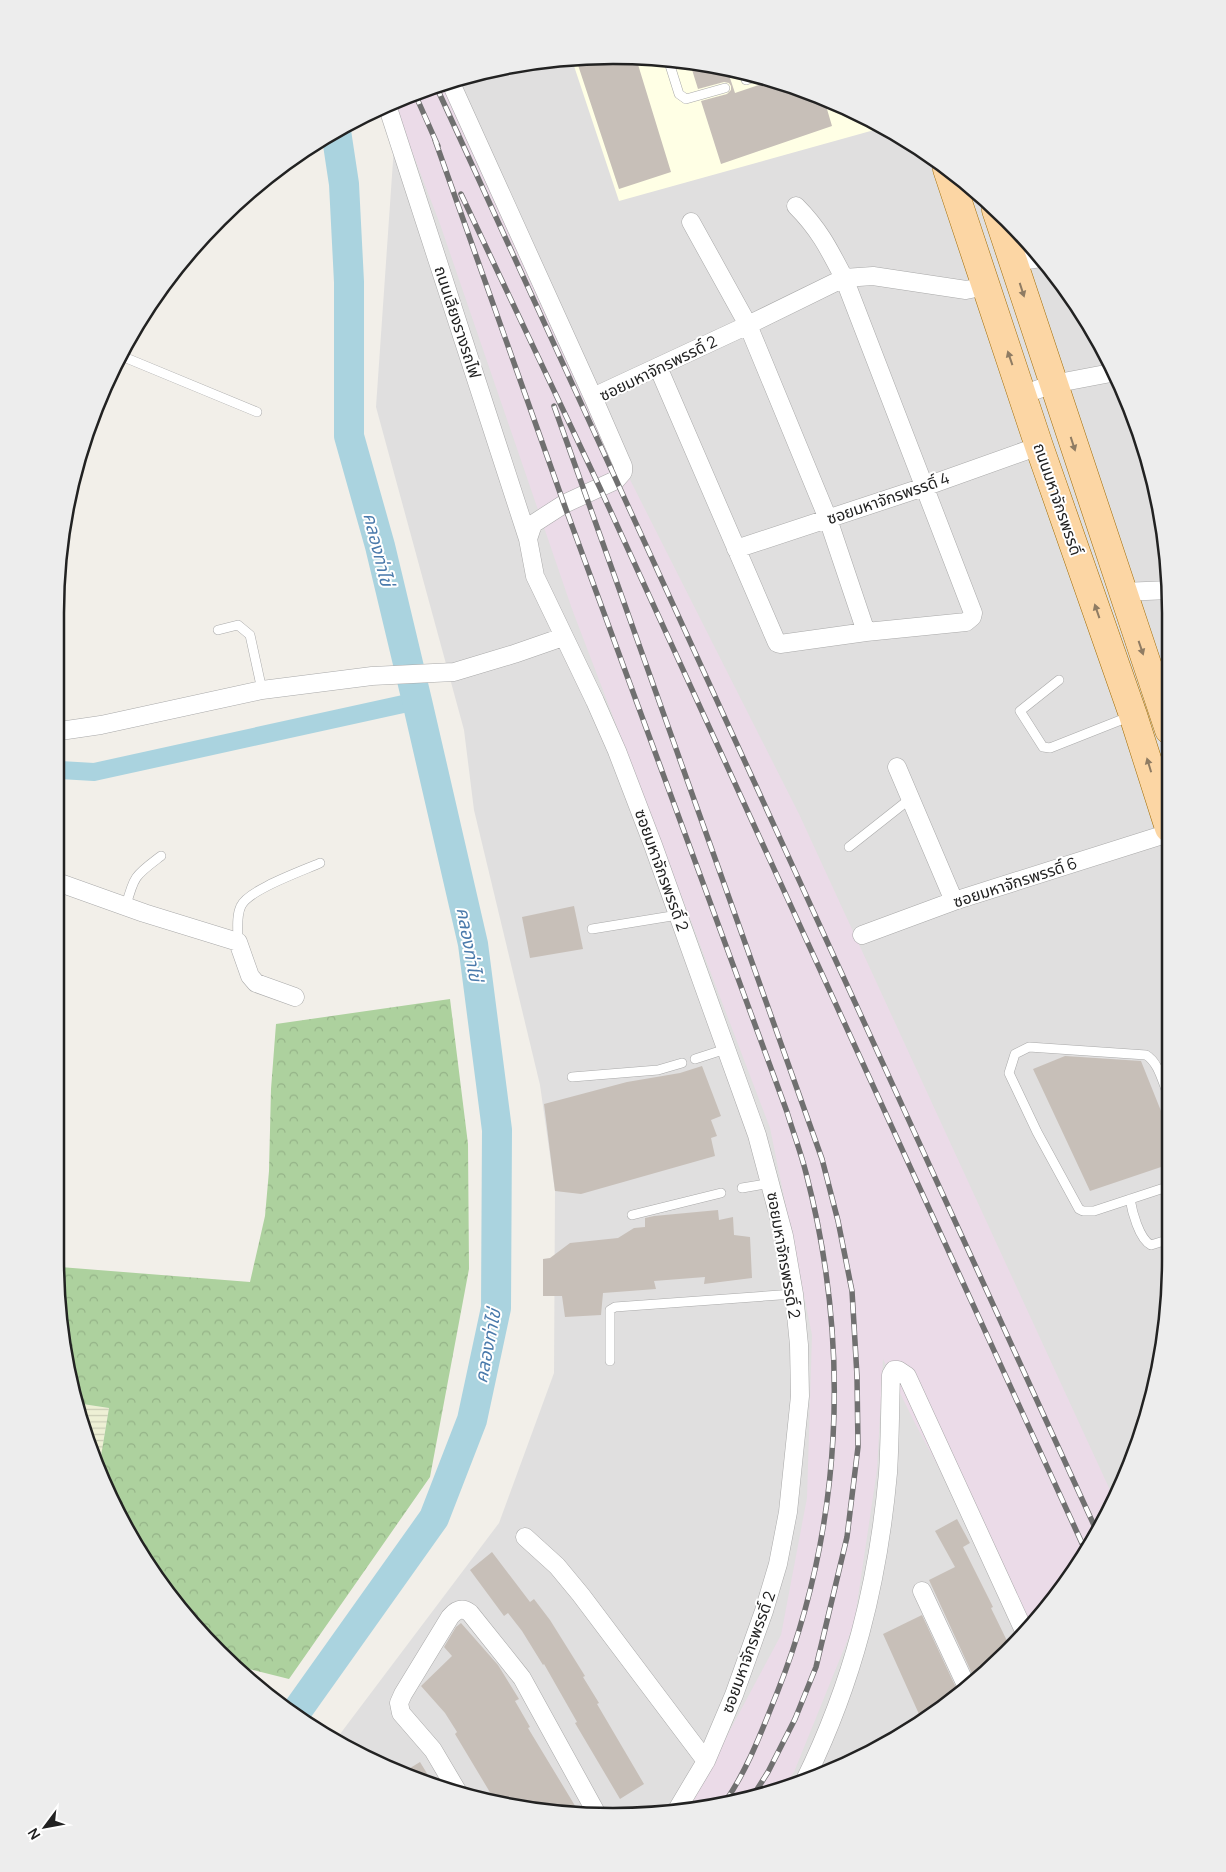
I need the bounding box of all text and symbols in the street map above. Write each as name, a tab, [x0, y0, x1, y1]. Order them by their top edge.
street label: ถนนเลียงรางรถไฟ	[429, 263, 487, 381]
one-way arrow	[1019, 282, 1027, 297]
street label: ซอยมหาจักรพรรดิ์ 2	[596, 330, 720, 406]
one-way arrow	[1006, 350, 1014, 365]
one-way arrow	[1069, 437, 1077, 452]
street label: ถนนมหาจักรพรรดิ์	[1028, 440, 1088, 558]
street label: ซอยมหาจักรพรรดิ์ 4	[824, 467, 952, 529]
water label: คลองท่าไข่	[358, 510, 400, 591]
one-way arrow	[1093, 603, 1101, 618]
one-way arrow	[1138, 640, 1146, 655]
one-way arrow	[1145, 758, 1152, 773]
street label: ซอยมหาจักรพรรดิ์ 2	[630, 806, 694, 934]
street label: ซอยมหาจักรพรรดิ์ 6	[950, 852, 1080, 912]
water label: คลองท่าไข่	[452, 905, 489, 986]
street label: ซอยมหาจักรพรรดิ์ 2	[762, 1190, 806, 1320]
water label: คลองท่าไข่	[468, 1304, 507, 1385]
street label: ซอยมหาจักรพรรดิ์ 2	[716, 1588, 780, 1716]
north arrow	[20, 1802, 70, 1852]
text: N	[23, 1825, 44, 1843]

